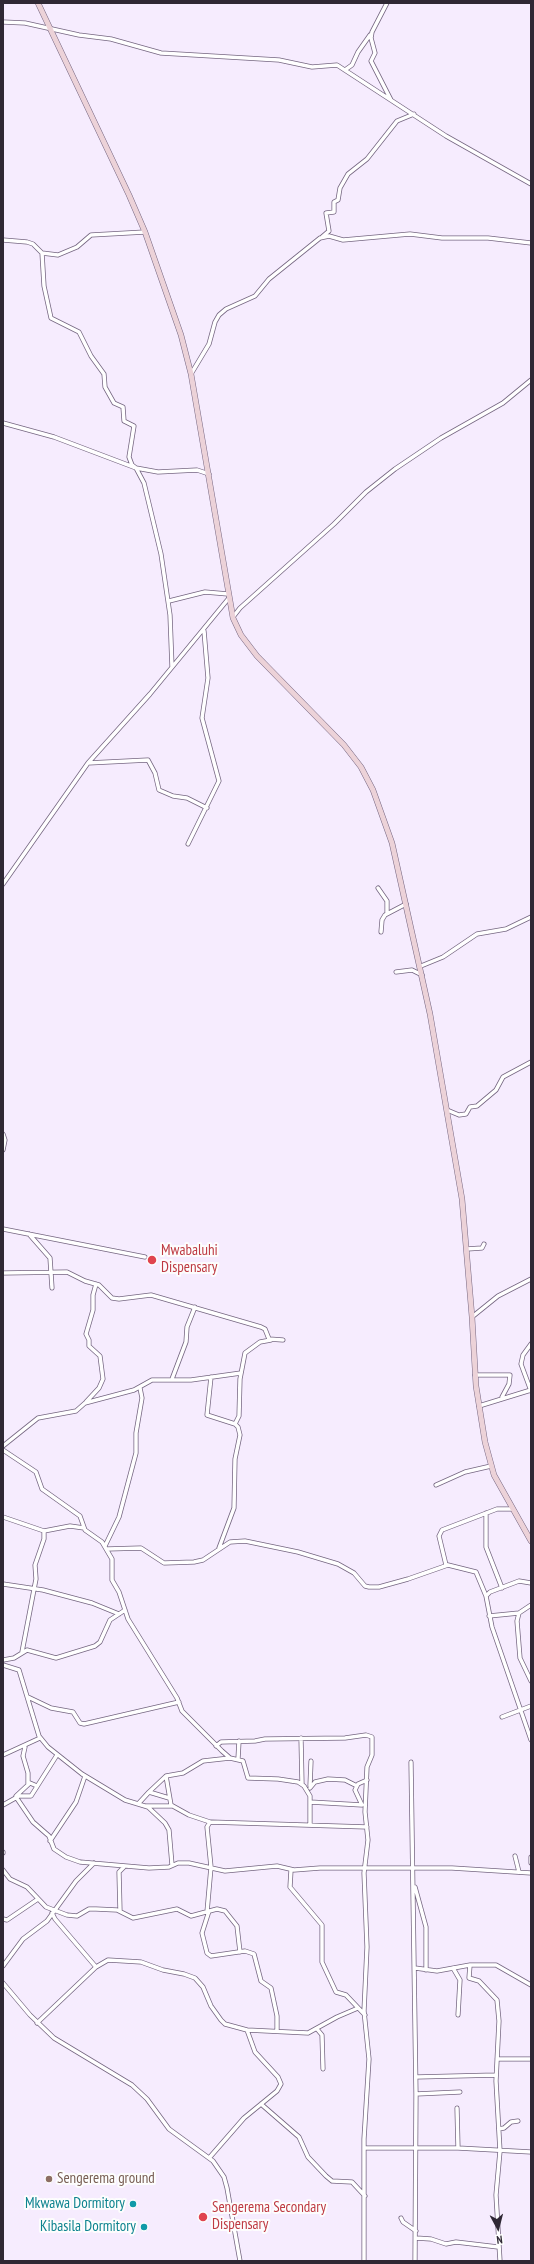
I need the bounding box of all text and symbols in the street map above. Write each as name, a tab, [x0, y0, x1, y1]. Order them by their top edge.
place label: Mwabaluhi Dispensary	[161, 1242, 218, 1277]
marker: Mwabaluhi Dispensary	[146, 1254, 158, 1266]
place label: Sengerema ground	[57, 2170, 155, 2188]
marker: Sengerema ground	[44, 2174, 54, 2184]
place label: Mkwawa Dormitory	[25, 2195, 125, 2213]
marker: Mkwawa Dormitory	[128, 2199, 138, 2209]
place label: Sengerema Secondary Dispensary	[212, 2199, 326, 2234]
north arrow	[478, 2208, 518, 2248]
marker: Sengerema Secondary Dispensary	[197, 2211, 209, 2223]
place label: Kibasila Dormitory	[40, 2218, 136, 2236]
marker: Kibasila Dormitory	[139, 2222, 149, 2232]
text: N	[496, 2233, 503, 2247]

